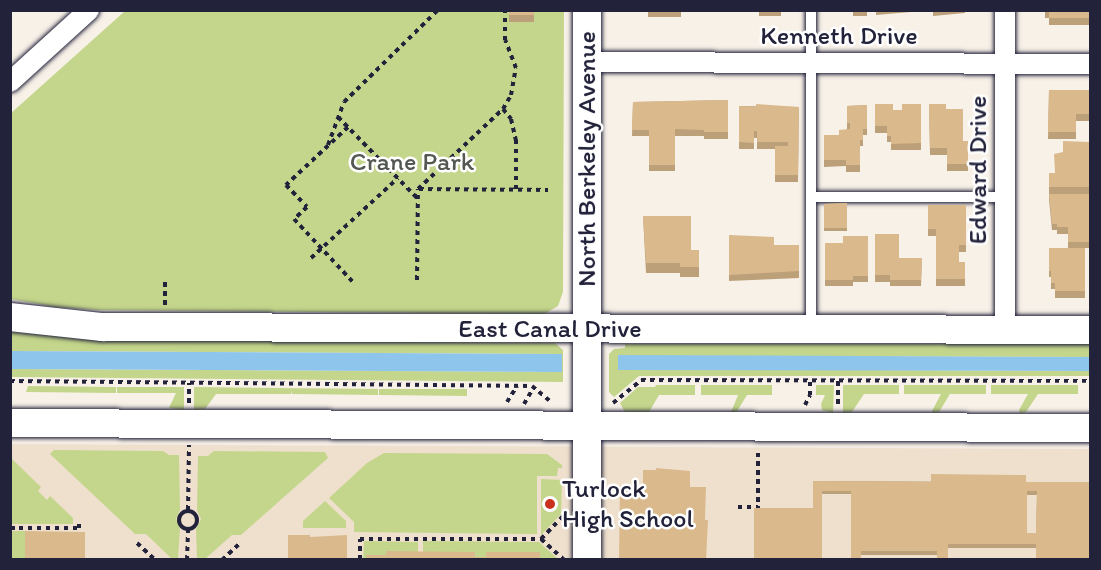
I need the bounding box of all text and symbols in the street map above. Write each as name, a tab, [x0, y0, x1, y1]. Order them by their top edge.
street label: Kenneth Drive	[760, 20, 918, 52]
street label: North Berkeley Avenue	[571, 32, 603, 286]
street label: Edward Drive	[962, 95, 994, 245]
park label: Crane Park	[350, 146, 474, 178]
street label: East Canal Drive	[458, 313, 642, 345]
place label: Turlock High School	[562, 473, 693, 534]
marker: Turlock High School	[543, 497, 557, 511]

